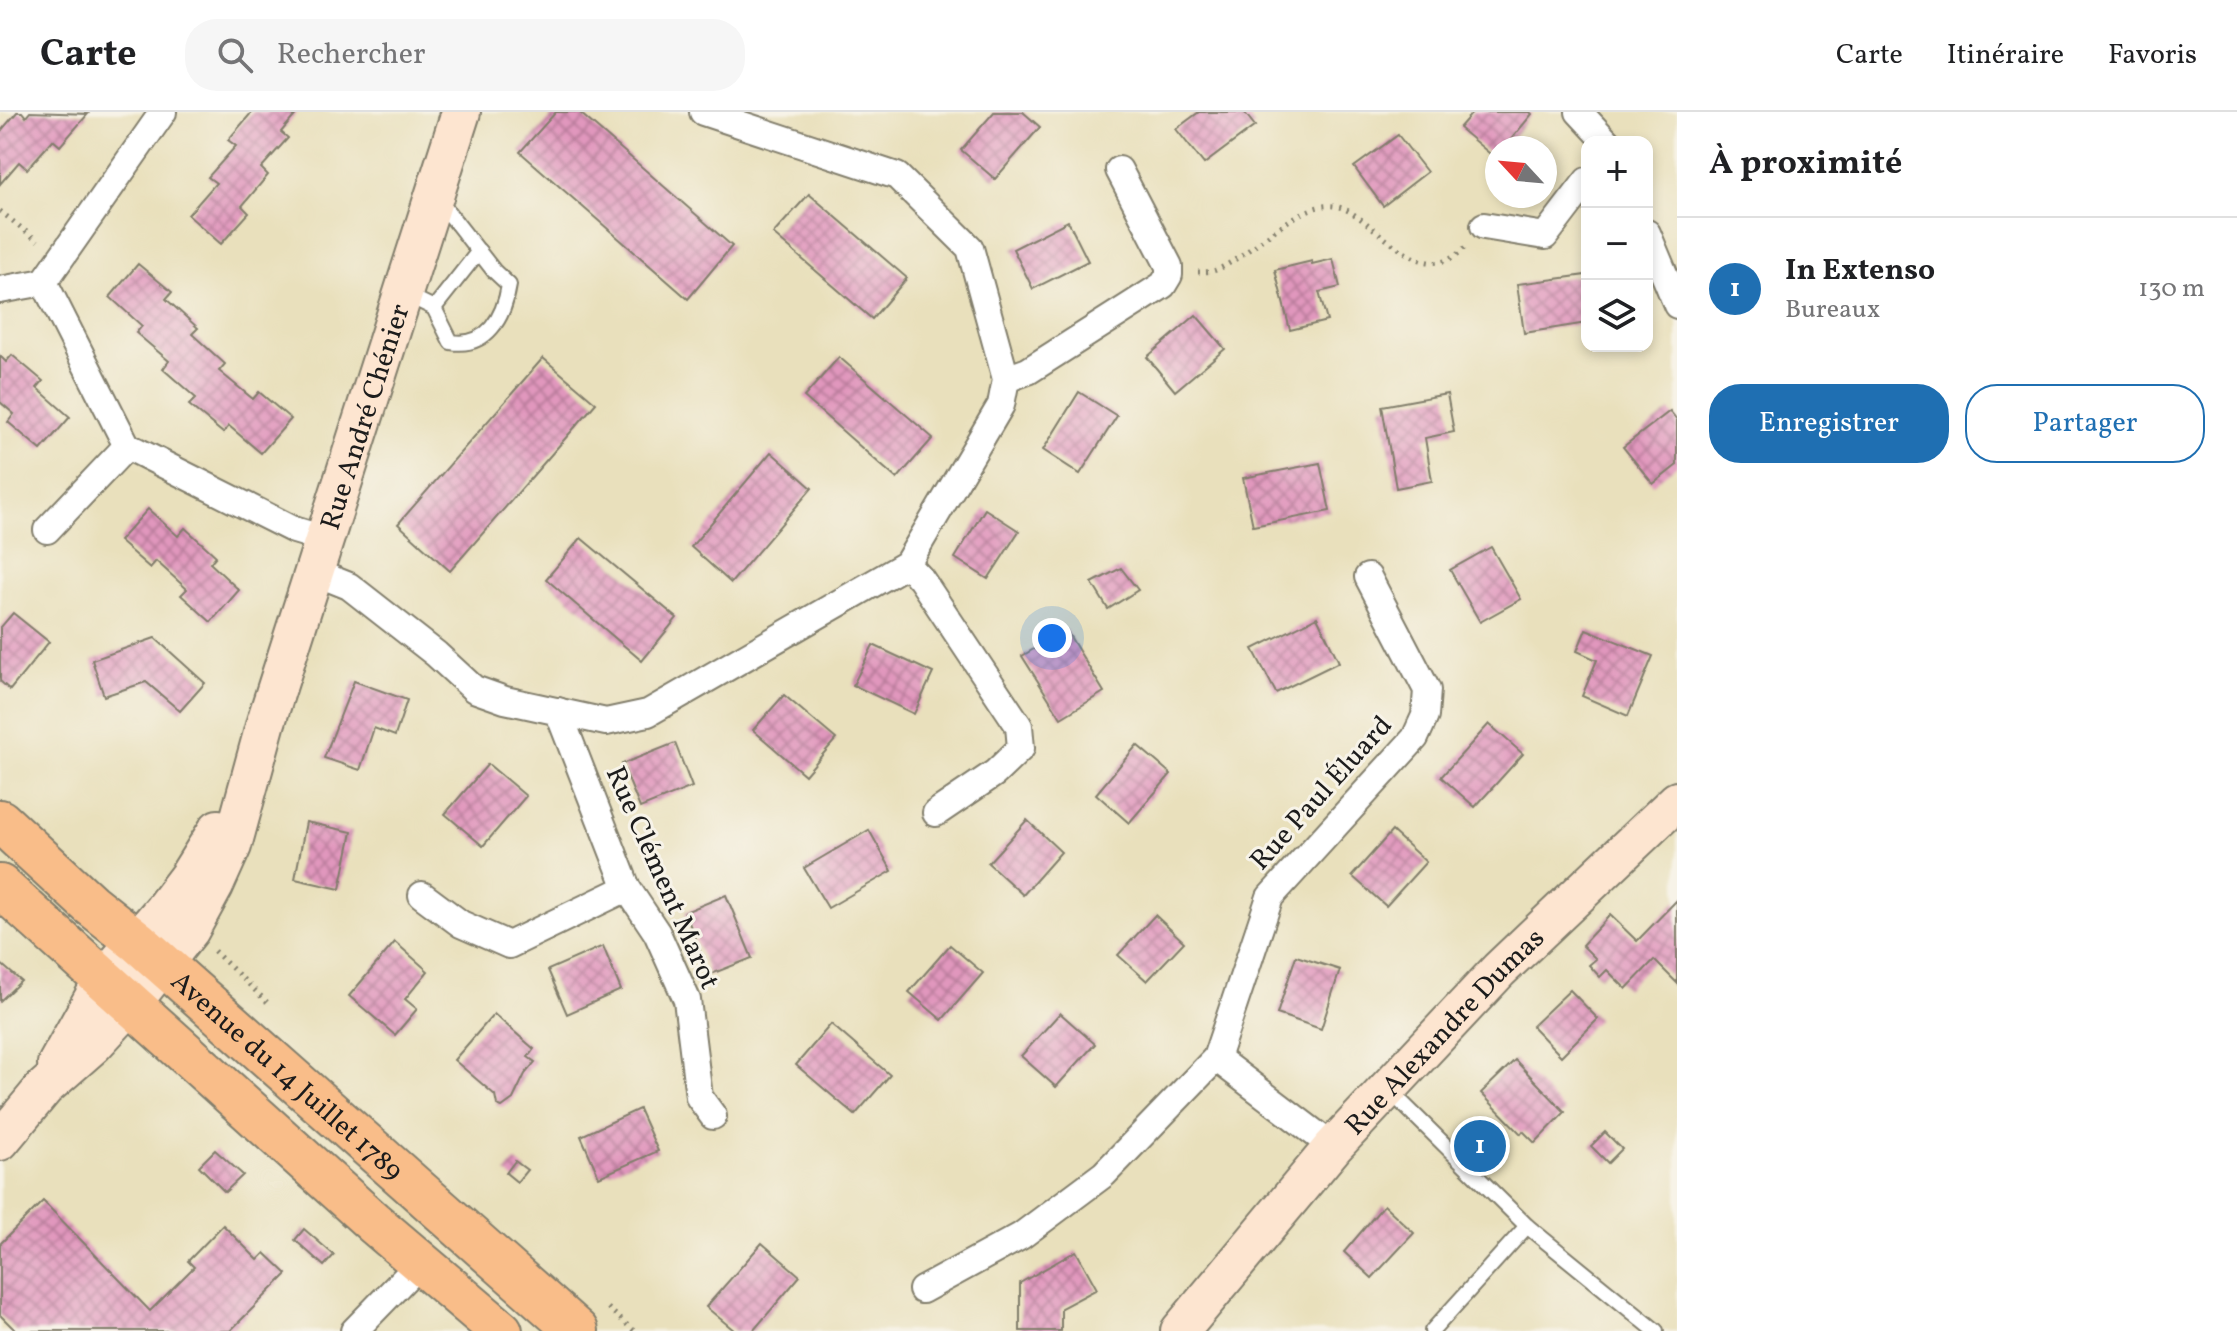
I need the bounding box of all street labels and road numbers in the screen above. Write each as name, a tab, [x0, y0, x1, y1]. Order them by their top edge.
street label: Rue André Chénier	[312, 299, 421, 535]
street label: Rue Paul Éluard	[1242, 708, 1402, 880]
street label: Rue Clément Marot	[595, 760, 728, 996]
street label: Rue Alexandre Dumas	[1337, 920, 1554, 1145]
street label: Avenue du 14 Juillet 1789	[161, 963, 411, 1190]

